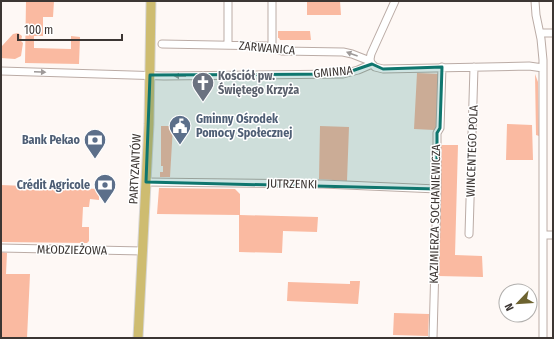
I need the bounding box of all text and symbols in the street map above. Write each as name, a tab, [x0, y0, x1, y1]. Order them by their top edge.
scale bar	[18, 16, 122, 42]
text: 100 m	[24, 23, 53, 37]
street label: ZARWANICA	[238, 39, 297, 58]
one-way arrow	[346, 51, 358, 57]
street label: GMINNA	[313, 63, 354, 81]
one-way arrow	[34, 68, 46, 75]
place label: Kościół pw. Świętego Krzyża	[218, 69, 299, 97]
church icon: Kościół pw. Świętego Krzyża	[190, 70, 216, 103]
one-way arrow	[173, 73, 186, 79]
street label: WINCENTEGO POLA	[463, 104, 481, 197]
place label: Gminny Ośrodek Pomocy Społecznej	[196, 112, 292, 140]
public building icon: Gminny Ośrodek Pomocy Społecznej	[167, 113, 193, 146]
bank icon: Bank Pekao	[82, 127, 108, 160]
place label: Bank Pekao	[22, 133, 81, 147]
street label: PARTYZANTÓW	[125, 133, 144, 205]
street label: KAZIMIERZA SOCHANIEWICZA	[427, 144, 443, 284]
bank icon: Crédit Agricole	[92, 172, 118, 205]
street label: JUTRZENKI	[267, 177, 317, 191]
place label: Crédit Agricole	[17, 178, 90, 192]
street label: MŁODZIEŻOWA	[37, 241, 108, 258]
north arrow	[498, 283, 538, 323]
text: N	[502, 301, 517, 313]

